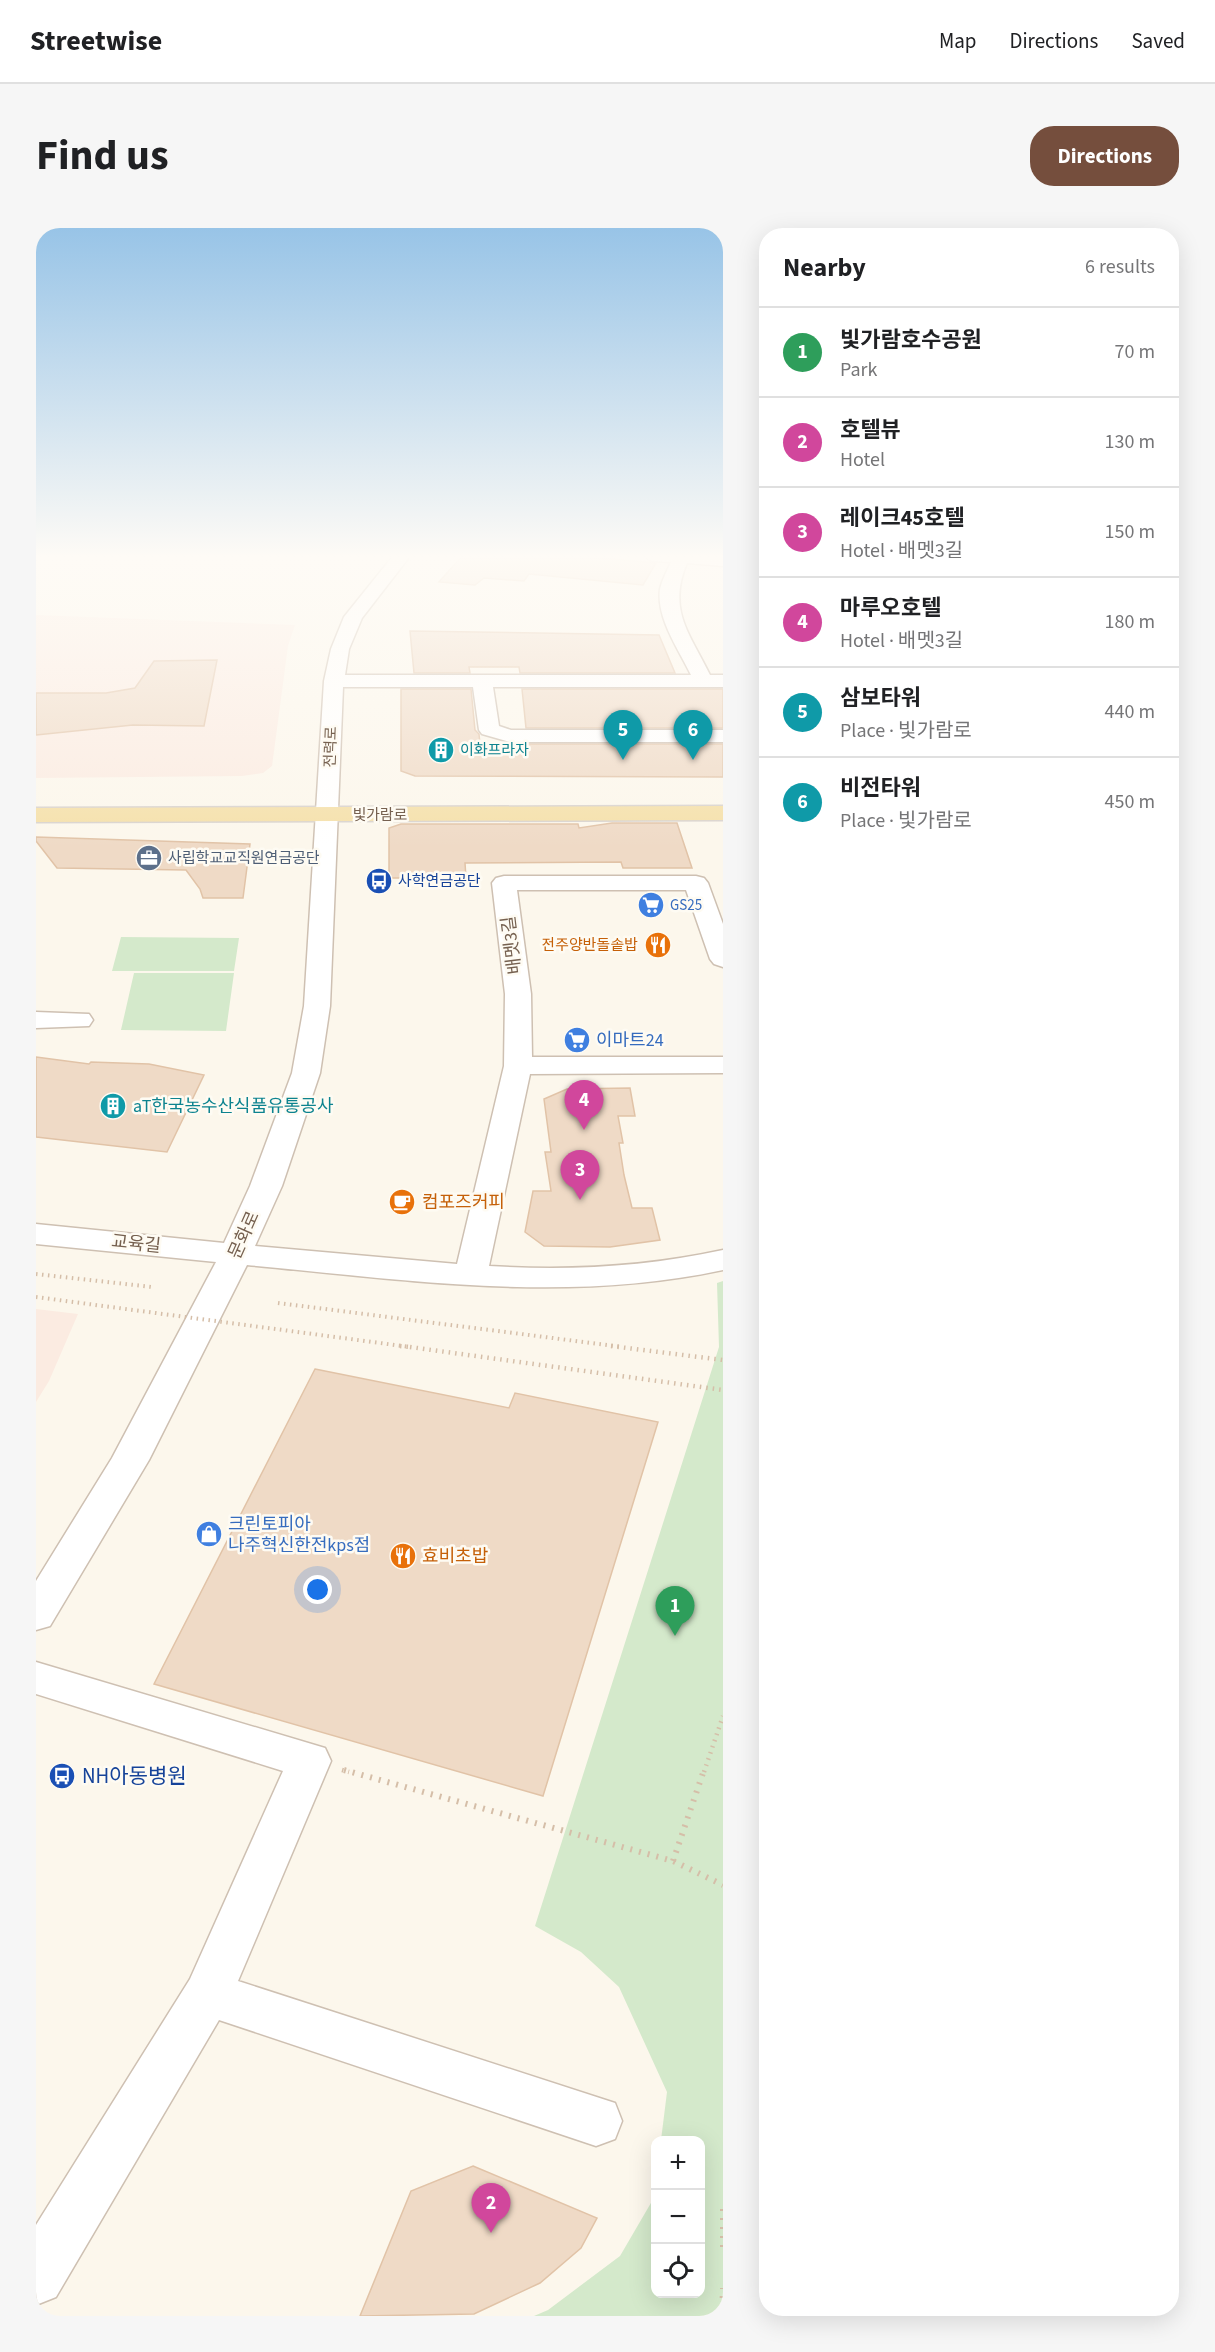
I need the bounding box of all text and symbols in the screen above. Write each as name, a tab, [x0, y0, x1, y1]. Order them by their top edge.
text: Streetwise	[30, 21, 162, 61]
text: Map	[939, 26, 977, 56]
text: Directions	[1010, 26, 1098, 56]
text: Saved	[1131, 26, 1185, 56]
text: Find us	[36, 126, 169, 186]
button: Directions	[1030, 126, 1179, 186]
text: Nearby	[783, 249, 866, 286]
text: 6 results	[1085, 253, 1155, 281]
text: 빛가람호수공원	[840, 324, 982, 356]
text: 1	[797, 338, 808, 366]
text: 70 m	[1115, 338, 1155, 366]
text: Park	[840, 356, 877, 384]
text: 호텔뷰	[840, 414, 901, 446]
text: 2	[797, 428, 808, 456]
text: 130 m	[1105, 428, 1155, 456]
text: Hotel	[840, 446, 885, 474]
text: 레이크45호텔	[840, 502, 964, 534]
text: 3	[797, 518, 808, 546]
text: 150 m	[1105, 518, 1155, 546]
text: Hotel · 배멧3길	[840, 537, 963, 565]
text: 마루오호텔	[840, 592, 941, 624]
text: 4	[797, 608, 808, 636]
text: 180 m	[1105, 608, 1155, 636]
text: Hotel · 배멧3길	[840, 627, 963, 655]
text: 삼보타워	[840, 682, 921, 714]
text: 5	[797, 698, 808, 726]
text: 440 m	[1105, 698, 1155, 726]
pin: 5	[604, 710, 642, 760]
pin: 6	[674, 710, 712, 760]
text: Place · 빛가람로	[840, 717, 972, 745]
street label: 전력로	[320, 726, 342, 768]
building icon: 이화프라자	[426, 735, 456, 765]
place label: 이화프라자	[460, 740, 529, 761]
text: 비전타워	[840, 772, 921, 804]
text: 6	[797, 788, 808, 816]
text: 450 m	[1105, 788, 1155, 816]
street label: 빛가람로	[352, 805, 408, 826]
text: Place · 빛가람로	[840, 807, 972, 835]
office icon: 사립학교교직원연금공단	[134, 843, 164, 873]
place label: 사립학교교직원연금공단	[168, 848, 320, 869]
bus stop icon: 사학연금공단	[364, 866, 394, 896]
place label: 사학연금공단	[398, 871, 481, 892]
supermarket icon: GS25	[636, 890, 666, 920]
place label: GS25	[670, 895, 702, 916]
street label: 배멧3길	[496, 914, 528, 976]
restaurant icon: 전주양반돌솥밥	[643, 930, 673, 960]
place label: 전주양반돌솥밥	[541, 935, 638, 956]
supermarket icon: 이마트24	[562, 1025, 592, 1055]
place label: 이마트24	[596, 1028, 664, 1053]
pin: 4	[564, 1080, 604, 1130]
building icon: aT한국농수산식품유통공사	[98, 1091, 128, 1121]
place label: aT한국농수산식품유통공사	[133, 1094, 334, 1119]
pin: 3	[560, 1150, 600, 1200]
cafe icon: 컴포즈커피	[387, 1187, 417, 1217]
place label: 컴포즈커피	[422, 1190, 505, 1215]
street label: 문화로	[222, 1207, 266, 1263]
street label: 교육길	[110, 1229, 162, 1259]
place label: 크린토피아 나주혁신한전kps점	[228, 1512, 370, 1558]
shop icon: 크린토피아 나주혁신한전kps점	[194, 1519, 224, 1549]
restaurant icon: 효비초밥	[388, 1541, 418, 1571]
place label: 효비초밥	[422, 1544, 488, 1569]
your location	[303, 1575, 332, 1604]
pin: 1	[656, 1586, 694, 1636]
bus stop icon: NH아동병원	[47, 1761, 77, 1791]
place label: NH아동병원	[82, 1761, 187, 1791]
map controls	[651, 2136, 705, 2298]
button: +	[651, 2136, 705, 2190]
pin: 2	[472, 2184, 510, 2233]
button: −	[651, 2190, 705, 2244]
button: locate	[651, 2244, 705, 2298]

